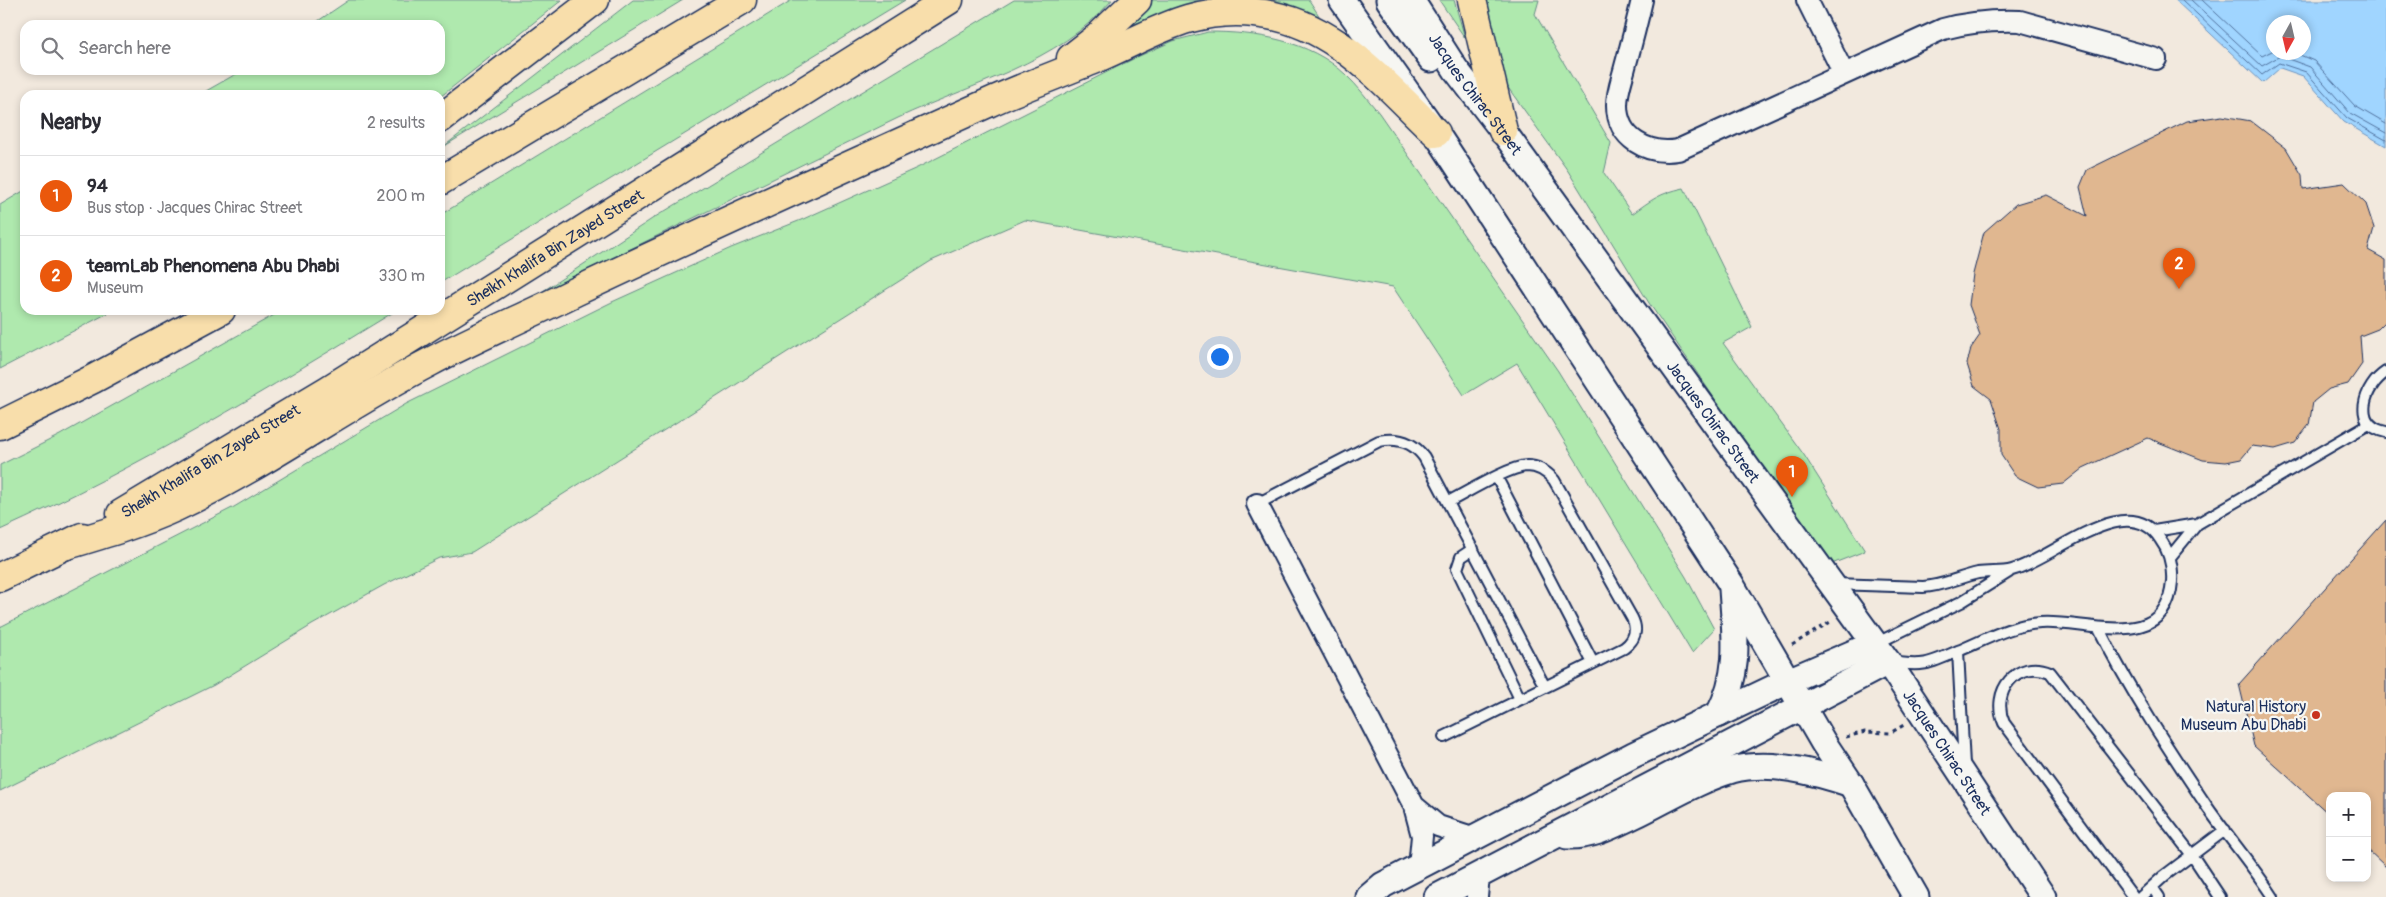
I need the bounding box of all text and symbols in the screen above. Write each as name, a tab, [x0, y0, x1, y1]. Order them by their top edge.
north arrow	[2266, 15, 2311, 60]
search box	[20, 20, 445, 75]
street label: Jacques Chirac Street	[1424, 30, 1526, 160]
icon: search	[38, 34, 66, 62]
text: Search here	[78, 36, 171, 60]
text: Nearby	[40, 109, 101, 136]
text: 2 results	[367, 113, 425, 133]
text: 94	[87, 174, 108, 198]
street label: Sheikh Khalifa Bin Zayed Street	[463, 185, 648, 312]
text: 1	[53, 186, 59, 206]
text: 200 m	[377, 186, 425, 206]
text: Bus stop · Jacques Chirac Street	[87, 198, 303, 218]
pin: 2	[2163, 248, 2195, 289]
text: teamLab Phenomena Abu Dhabi	[87, 254, 339, 278]
text: 2	[52, 266, 60, 286]
text: 330 m	[379, 266, 425, 286]
text: Museum	[87, 278, 143, 298]
your location	[1207, 344, 1233, 370]
street label: Jacques Chirac Street	[1662, 357, 1764, 487]
street label: Sheikh Khalifa Bin Zayed Street	[117, 400, 304, 523]
pin: 1	[1776, 456, 1808, 497]
street label: Jacques Chirac Street	[1898, 686, 1995, 820]
place label: Natural History Museum Abu Dhabi	[2181, 697, 2306, 735]
marker: Natural History Museum Abu Dhabi	[2310, 709, 2322, 721]
map controls	[2326, 792, 2371, 882]
button: +	[2326, 792, 2371, 837]
button: −	[2326, 837, 2371, 882]

